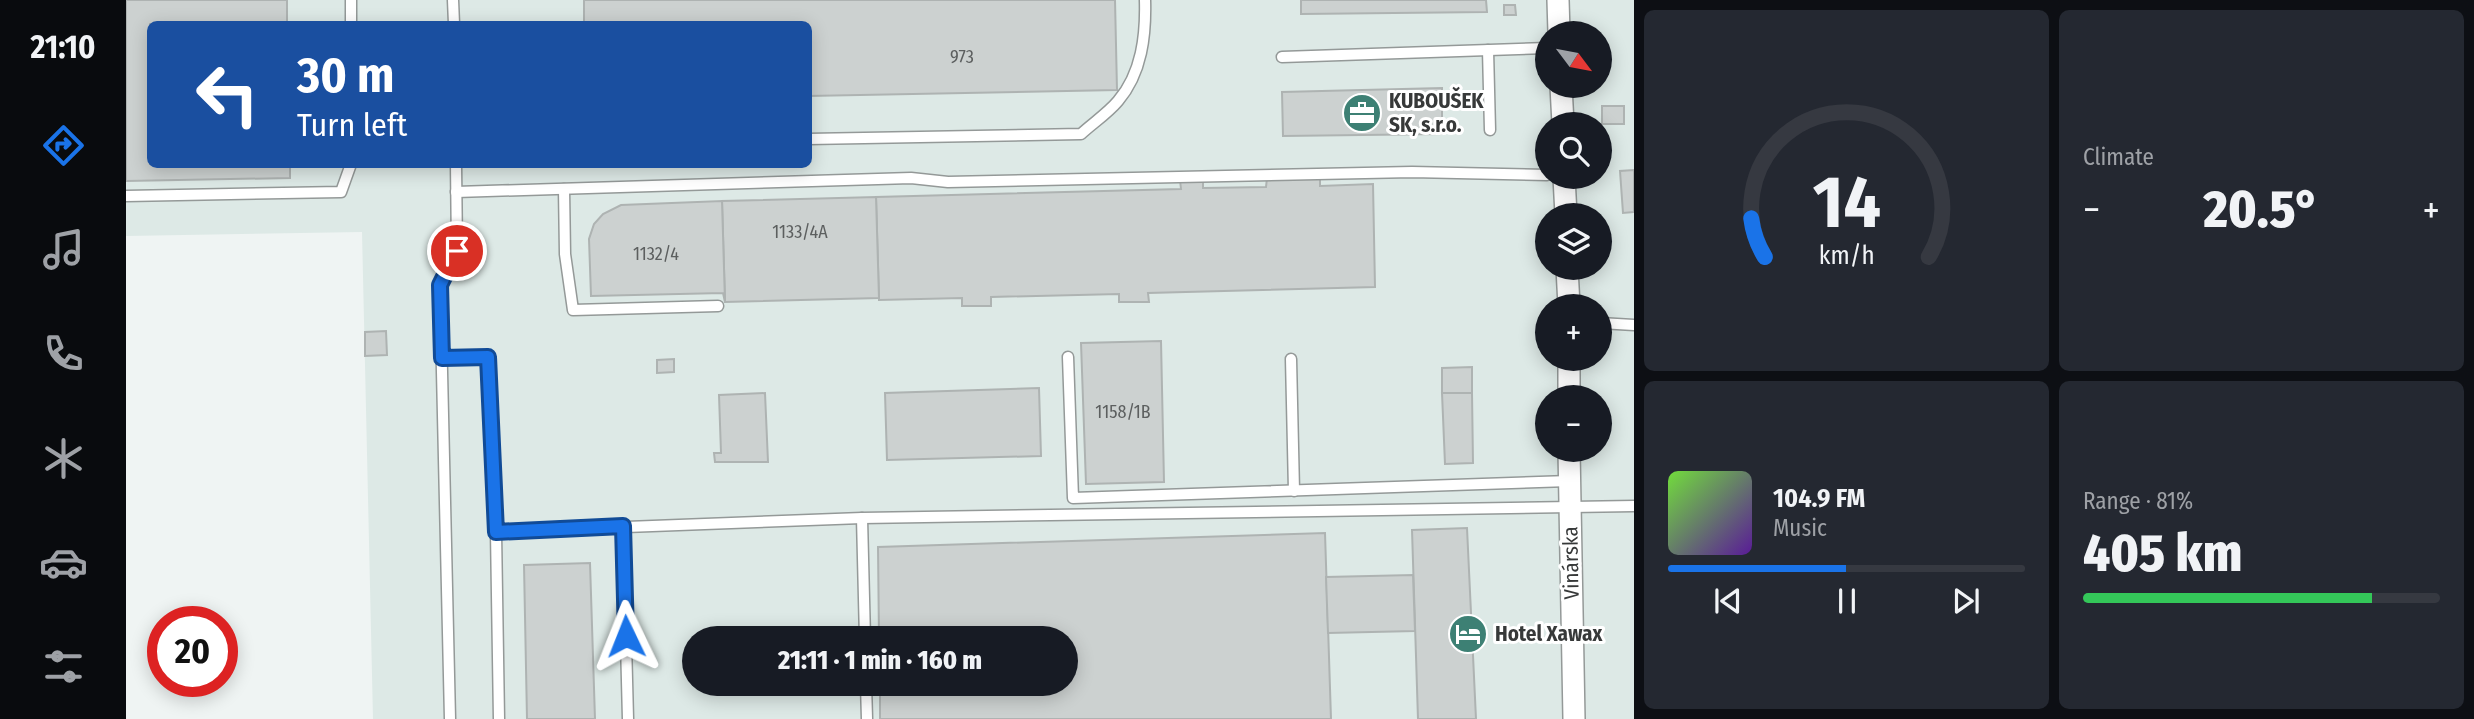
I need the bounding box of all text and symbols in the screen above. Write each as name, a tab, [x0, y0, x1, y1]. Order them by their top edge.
north arrow	[1535, 21, 1612, 98]
map controls	[1535, 21, 1612, 462]
text: 21:10	[30, 28, 96, 66]
text: 30 m	[297, 46, 395, 105]
house number: 973	[950, 46, 974, 68]
icon: left	[182, 49, 273, 140]
place label: KUBOUŠEK SK, s.r.o.	[1389, 86, 1484, 138]
office icon: KUBOUŠEK SK, s.r.o.	[1341, 92, 1383, 134]
text: Turn left	[297, 106, 407, 144]
button: search	[1535, 112, 1612, 189]
icon: directions	[39, 121, 88, 170]
text: Climate	[2083, 143, 2154, 171]
text: 14	[1812, 159, 1881, 246]
text: 20.5°	[2204, 178, 2319, 241]
text: −	[2083, 187, 2100, 233]
text: +	[2423, 187, 2440, 233]
button: layers	[1535, 203, 1612, 280]
pin	[427, 221, 487, 281]
house number: 1133/4A	[772, 221, 828, 243]
icon: music	[39, 225, 88, 274]
icon: arrive	[438, 232, 476, 270]
text: km/h	[1819, 240, 1874, 270]
house number: 1132/4	[633, 243, 679, 265]
button: +	[1535, 294, 1612, 371]
icon: phone	[39, 329, 88, 378]
button: −	[1535, 385, 1612, 462]
house number: 1158/1B	[1095, 401, 1151, 423]
icon: climate	[39, 434, 88, 483]
text: 104.9 FM	[1773, 483, 1865, 514]
text: Range · 81%	[2083, 487, 2193, 515]
text: Music	[1773, 514, 1827, 542]
text: 405 km	[2083, 522, 2242, 585]
street label: Vinárska	[1557, 526, 1585, 600]
icon: car	[39, 538, 88, 587]
icon: previous	[1709, 582, 1747, 620]
icon: pause	[1828, 582, 1866, 620]
icon: next	[1947, 582, 1985, 620]
position arrow	[589, 599, 663, 673]
speed limit sign: 20	[147, 606, 238, 697]
hotel icon: Hotel Xawax	[1447, 613, 1489, 655]
place label: Hotel Xawax	[1495, 621, 1603, 647]
icon: filters	[39, 642, 88, 691]
text: 21:11 · 1 min · 160 m	[778, 645, 982, 676]

